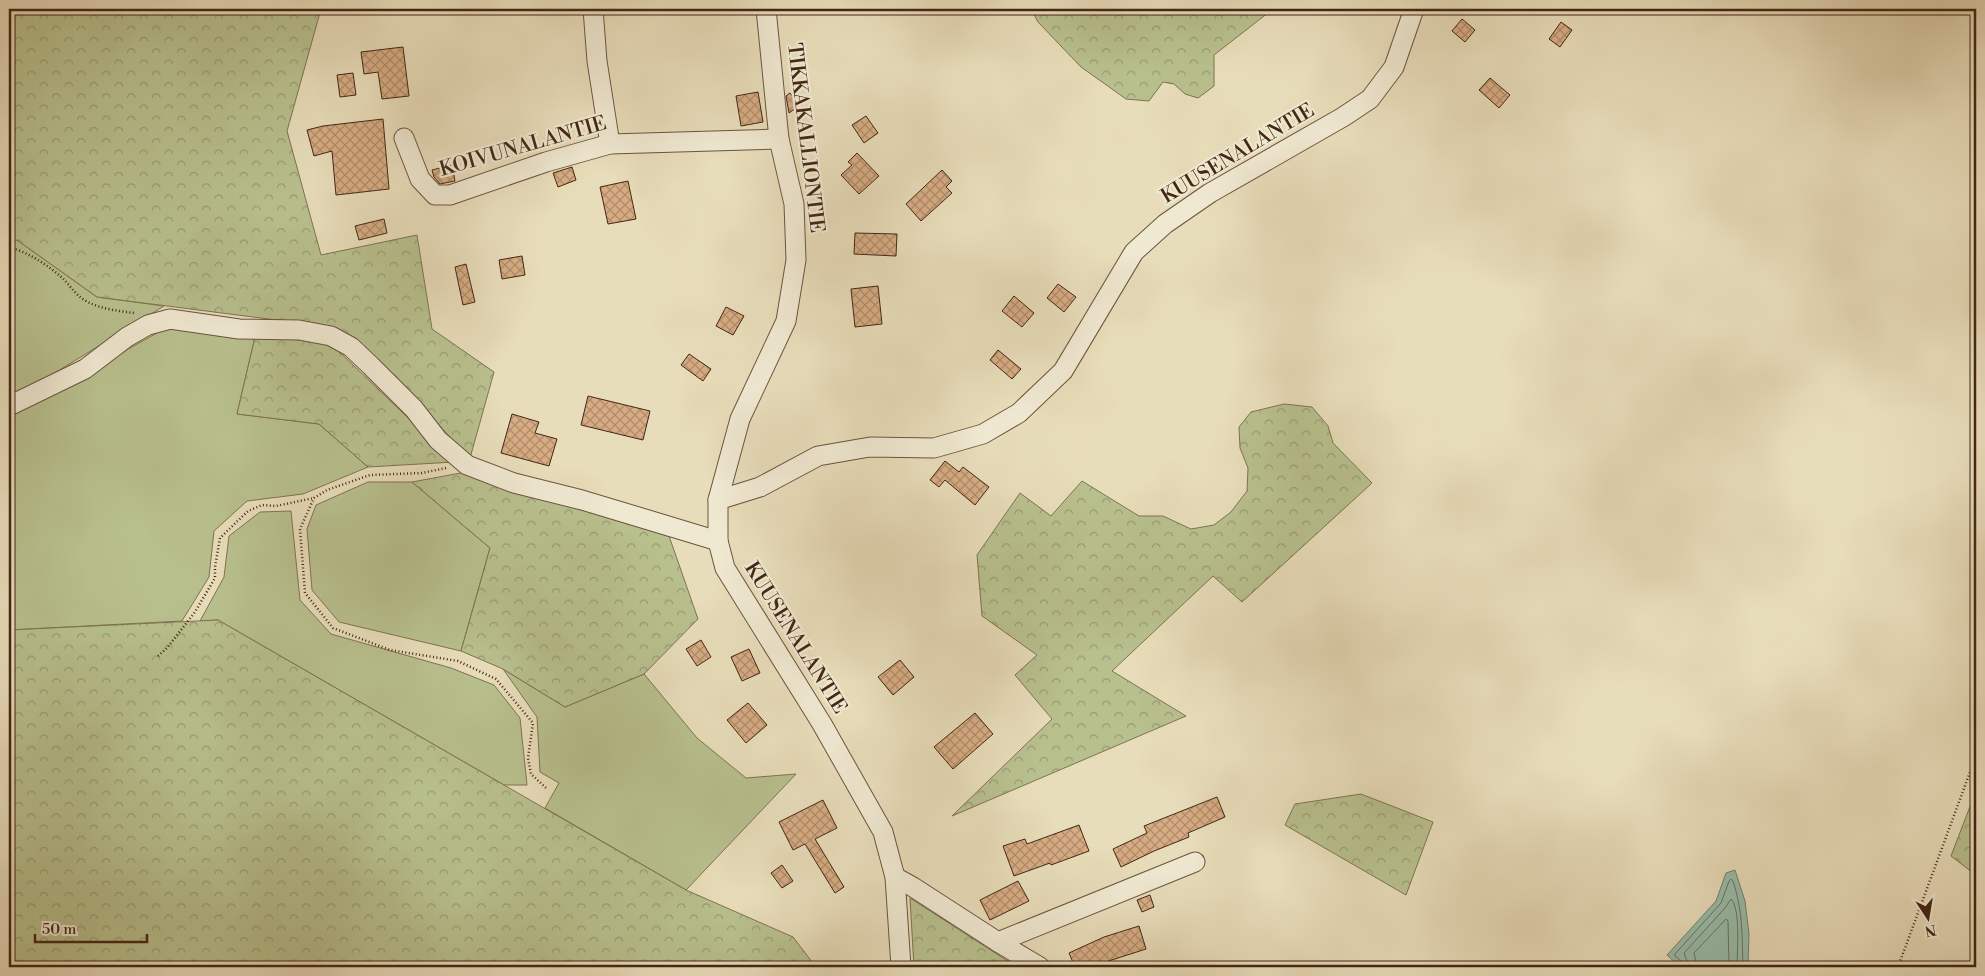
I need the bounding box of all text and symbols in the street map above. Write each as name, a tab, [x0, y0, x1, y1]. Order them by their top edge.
street label: TIKKAKALLIONTIE	[781, 42, 829, 234]
street label: KUUSENALANTIE	[1157, 98, 1319, 210]
street label: KOIVUNALANTIE	[437, 111, 609, 183]
street label: KUUSENALANTIE	[738, 557, 852, 719]
north arrow	[1902, 894, 1952, 944]
scale bar	[35, 911, 148, 943]
text: 50 m	[42, 920, 76, 939]
text: N	[1923, 920, 1938, 940]

